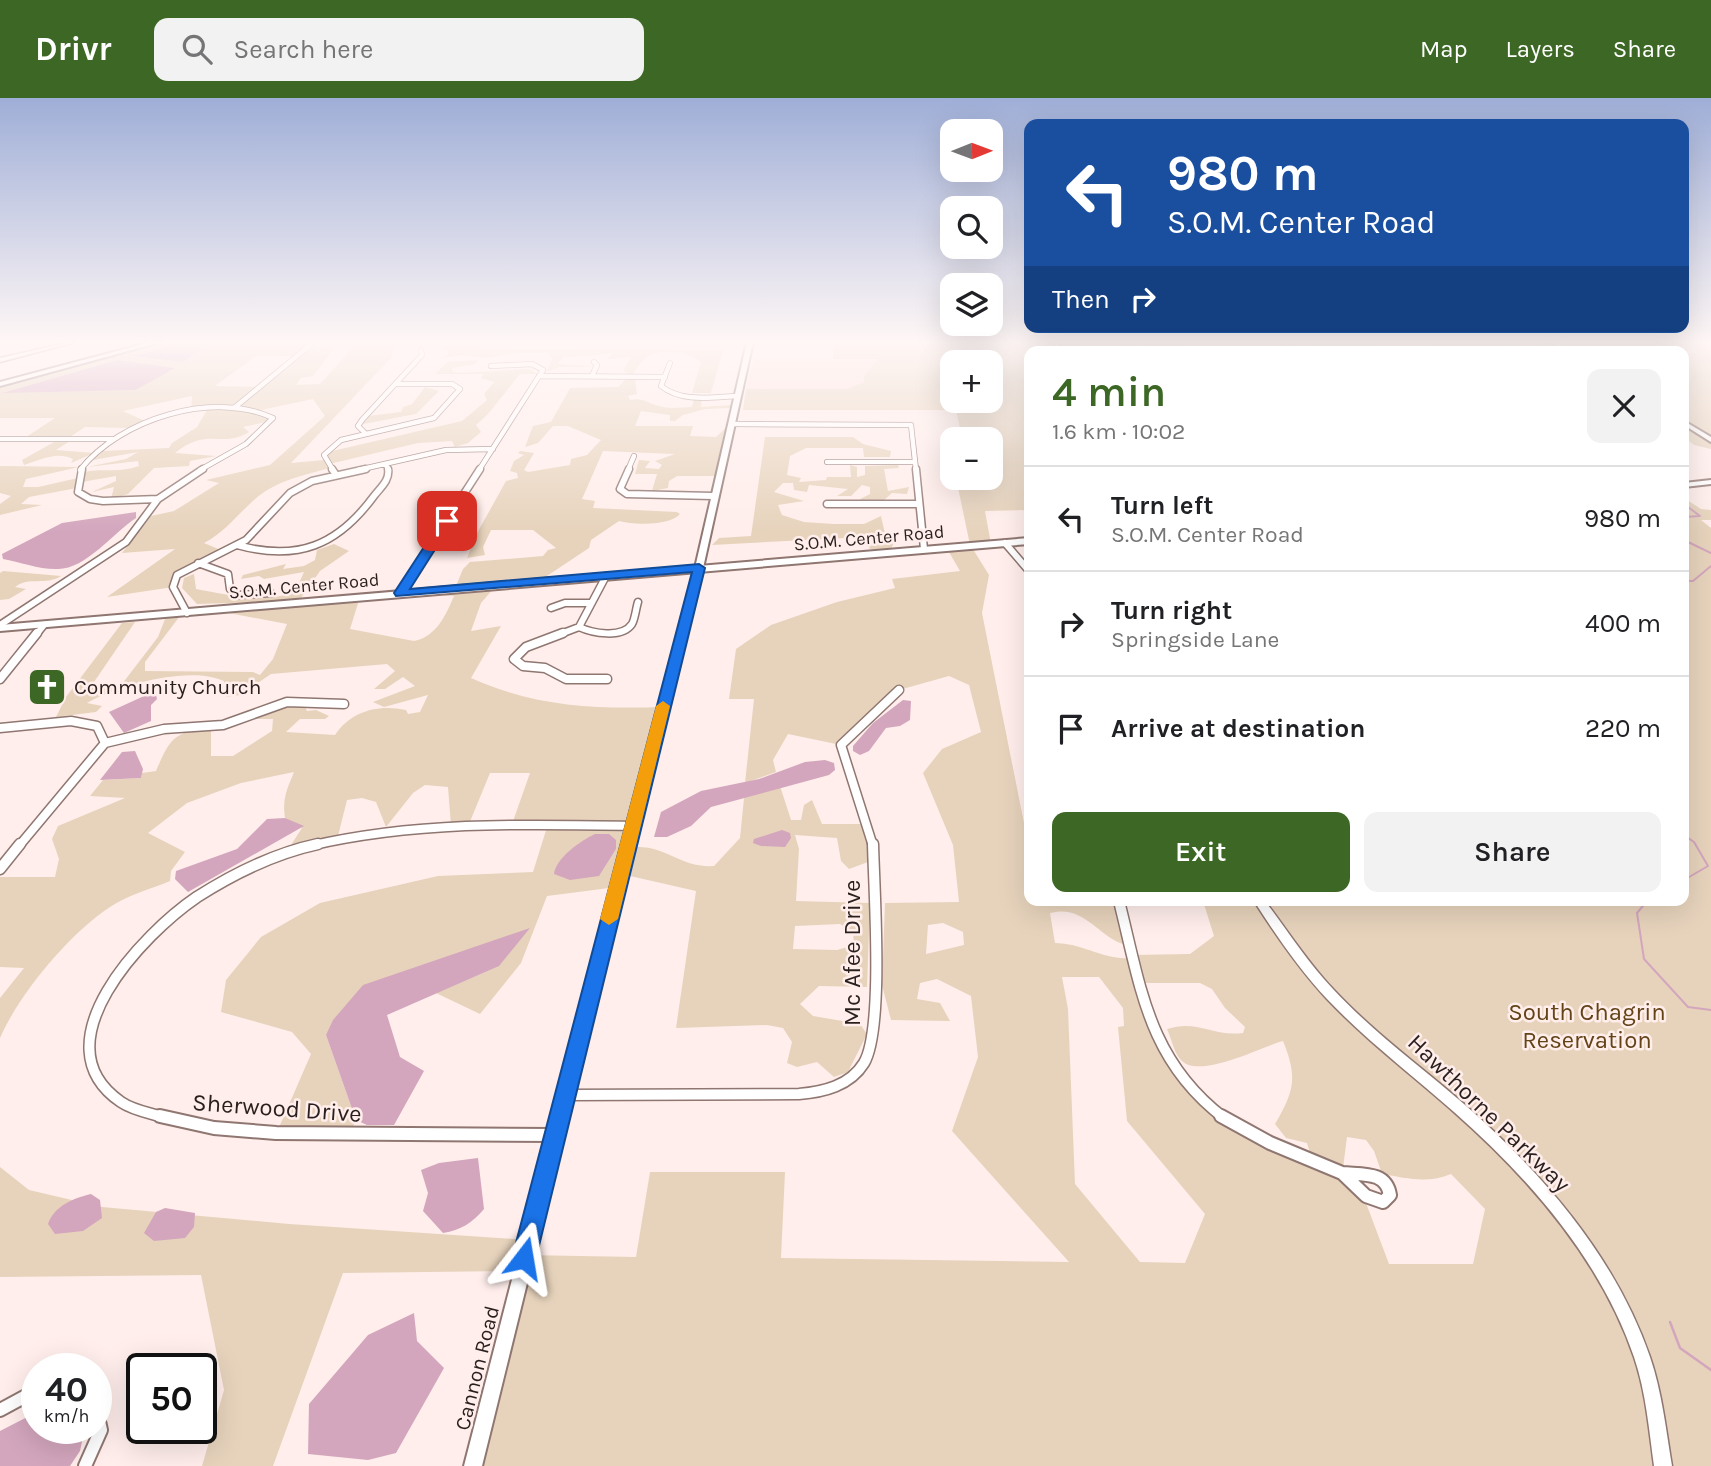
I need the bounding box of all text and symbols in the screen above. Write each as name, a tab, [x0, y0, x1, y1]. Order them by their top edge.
search box	[154, 18, 644, 81]
text: Drivr	[35, 30, 112, 68]
icon: search	[178, 30, 216, 68]
text: Search here	[234, 34, 373, 65]
text: Map	[1420, 35, 1468, 63]
text: Layers	[1506, 35, 1575, 63]
text: Share	[1613, 35, 1676, 63]
north arrow	[940, 119, 1003, 182]
map controls	[940, 119, 1003, 490]
text: 980 m	[1167, 145, 1318, 202]
icon: left	[1052, 147, 1143, 238]
button: search	[940, 196, 1003, 259]
text: S.O.M. Center Road	[1167, 204, 1436, 241]
button: layers	[940, 273, 1003, 336]
icon: right	[1124, 280, 1162, 318]
text: Then	[1052, 284, 1110, 315]
button: +	[940, 350, 1003, 413]
text: 4 min	[1052, 367, 1166, 417]
button: close	[1587, 369, 1661, 443]
text: 1.6 km · 10:02	[1052, 418, 1185, 445]
button: −	[940, 427, 1003, 490]
text: Turn left	[1111, 490, 1213, 521]
pin	[417, 491, 477, 551]
icon: left	[1052, 500, 1090, 538]
icon: arrive	[428, 502, 466, 540]
text: 980 m	[1584, 503, 1661, 534]
street label: S.O.M. Center Road	[793, 520, 945, 556]
text: S.O.M. Center Road	[1111, 521, 1304, 548]
street label: S.O.M. Center Road	[228, 568, 380, 604]
text: Turn right	[1111, 595, 1232, 626]
icon: right	[1052, 605, 1090, 643]
text: 400 m	[1585, 608, 1661, 639]
text: Springside Lane	[1111, 626, 1279, 653]
church icon: Community Church	[26, 666, 68, 708]
place label: Community Church	[74, 675, 261, 699]
icon: arrive	[1052, 710, 1090, 748]
text: Arrive at destination	[1111, 713, 1365, 744]
text: 220 m	[1585, 713, 1661, 744]
button: Exit	[1052, 812, 1350, 892]
button: Share	[1364, 812, 1661, 892]
street label: Mc Afee Drive	[838, 880, 866, 1026]
park label: South Chagrin Reservation	[1508, 998, 1666, 1054]
street label: Hawthorne Parkway	[1402, 1028, 1576, 1198]
street label: Sherwood Drive	[191, 1088, 363, 1128]
position arrow	[487, 1221, 561, 1295]
street label: Cannon Road	[450, 1303, 504, 1433]
speed limit sign: 50	[126, 1353, 217, 1444]
text: 40	[45, 1369, 88, 1410]
text: km/h	[44, 1405, 89, 1427]

